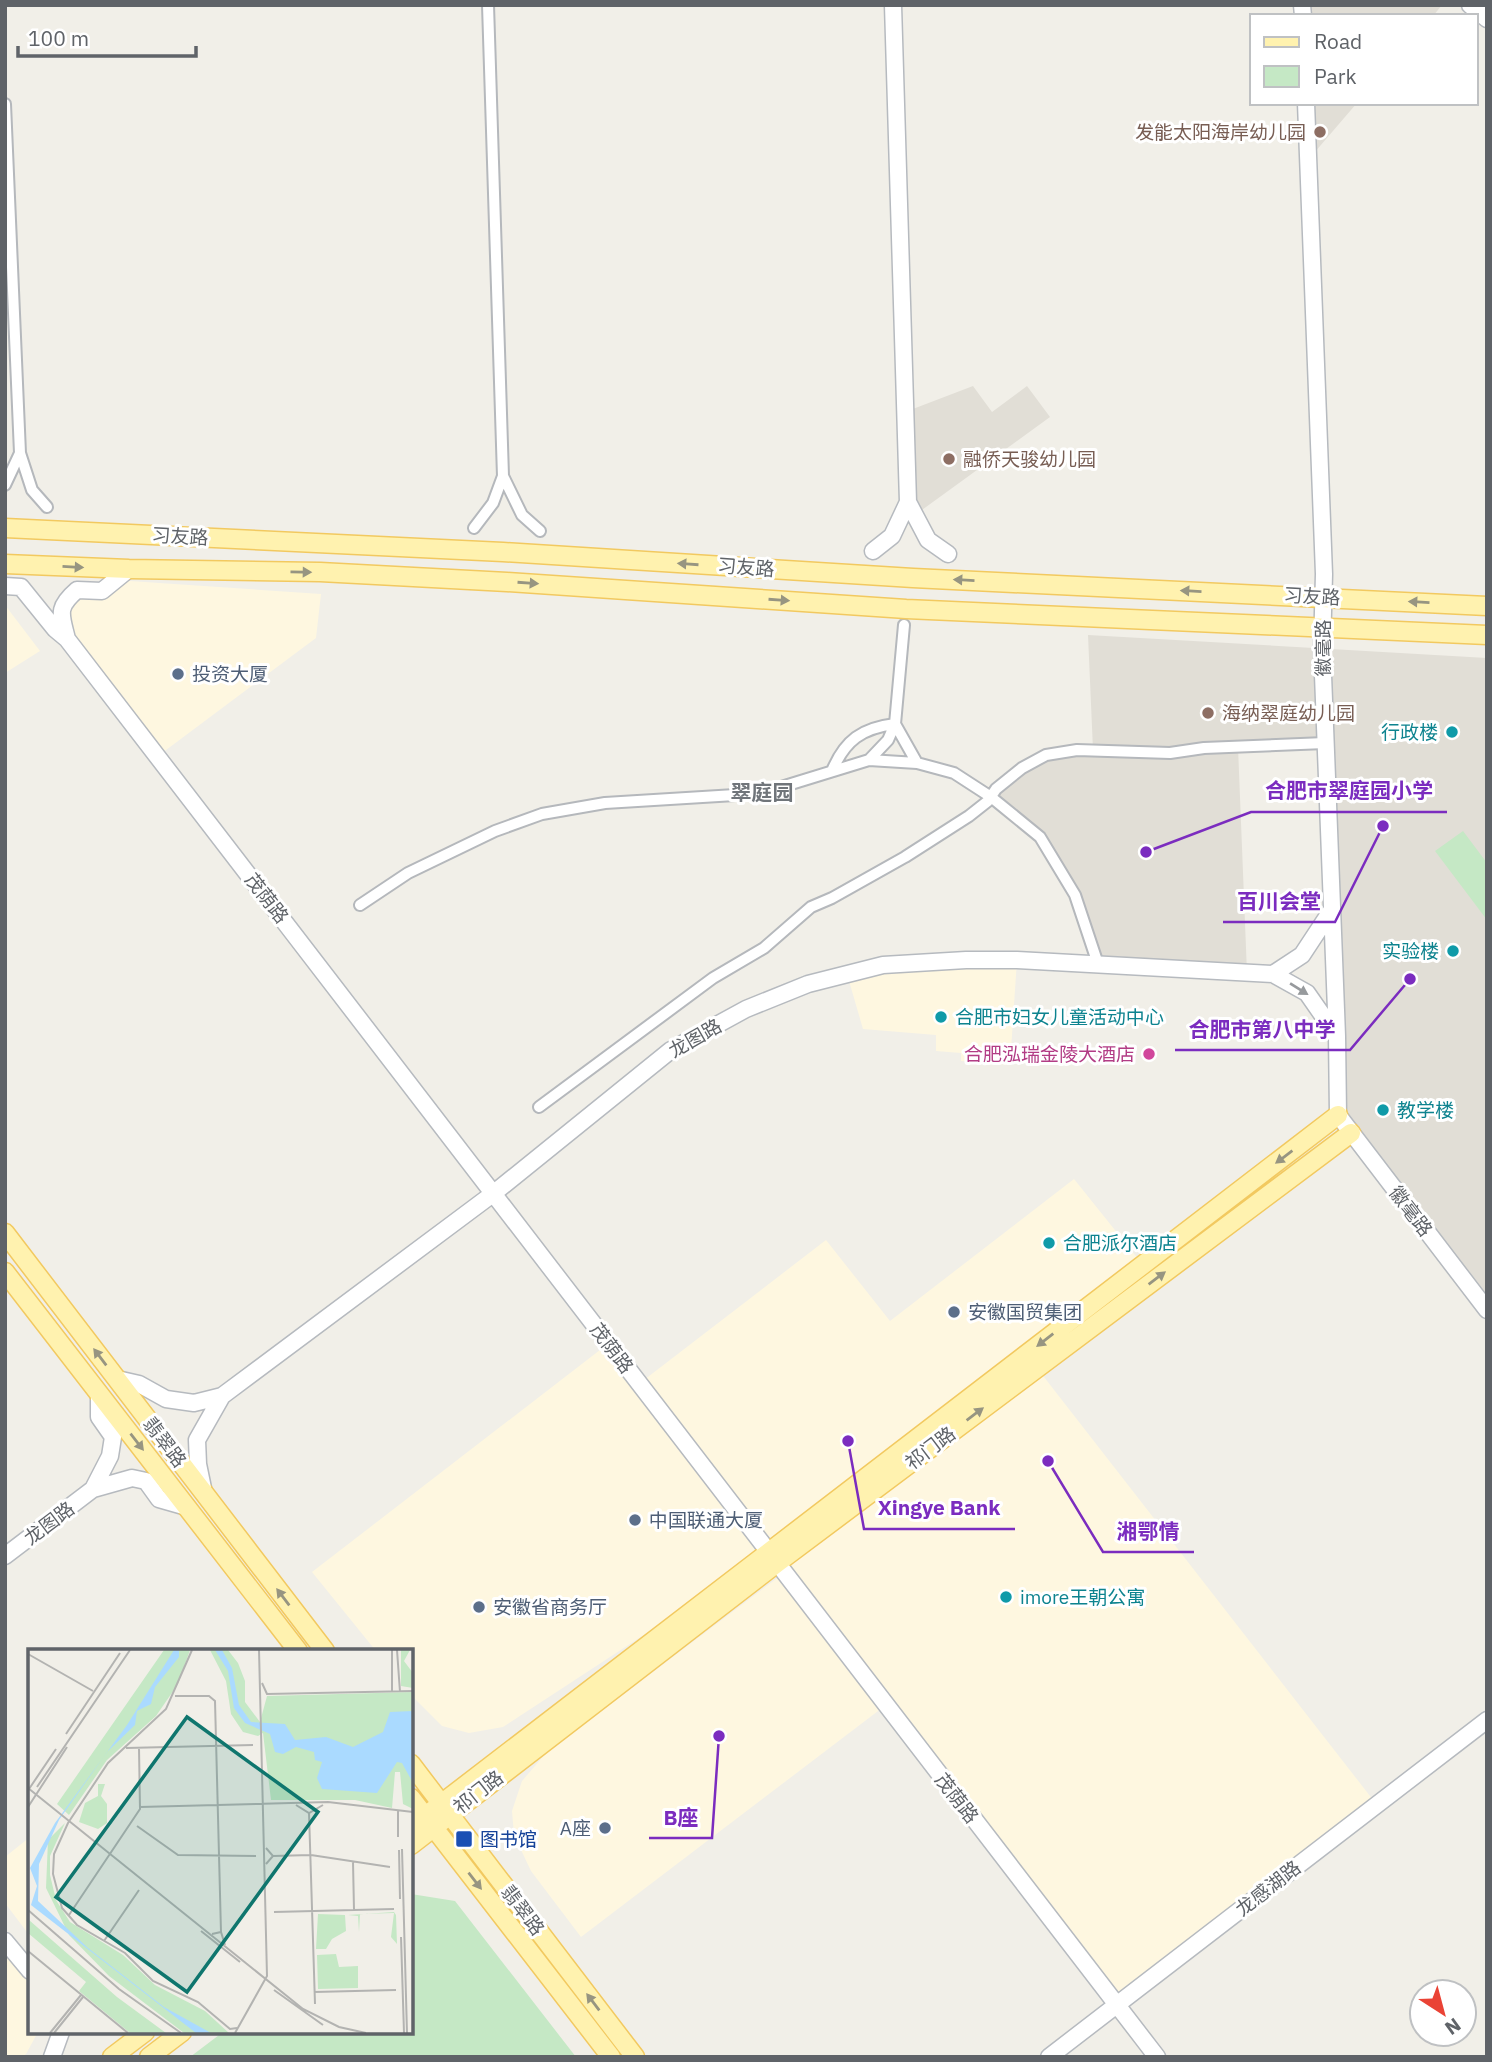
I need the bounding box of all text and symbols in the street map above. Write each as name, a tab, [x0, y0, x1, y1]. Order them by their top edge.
scale bar	[18, 14, 196, 58]
legend	[1250, 14, 1478, 105]
text: 100 m	[28, 24, 89, 52]
text: Road	[1314, 27, 1362, 55]
text: Park	[1314, 62, 1357, 90]
place label: 发能太阳海岸幼儿园	[1135, 120, 1306, 144]
marker: 发能太阳海岸幼儿园	[1312, 124, 1328, 140]
place label: 融侨天骏幼儿园	[963, 447, 1096, 471]
marker: 融侨天骏幼儿园	[941, 451, 957, 467]
street label: 习友路	[151, 523, 209, 549]
street label: 习友路	[717, 553, 775, 581]
one-way arrow	[677, 558, 699, 569]
one-way arrow	[63, 561, 85, 572]
one-way arrow	[290, 566, 312, 578]
one-way arrow	[953, 575, 975, 586]
one-way arrow	[517, 578, 539, 589]
street label: 习友路	[1283, 583, 1341, 609]
one-way arrow	[1180, 585, 1202, 596]
one-way arrow	[769, 595, 791, 606]
one-way arrow	[1407, 597, 1429, 608]
street label: 徽毫路	[1311, 619, 1335, 677]
place label: 投资大厦	[192, 662, 268, 686]
marker: 投资大厦	[170, 666, 186, 682]
place label: 海纳翠庭幼儿园	[1222, 701, 1355, 725]
marker: 海纳翠庭幼儿园	[1200, 705, 1216, 721]
place label: 行政楼	[1381, 720, 1438, 744]
marker: 行政楼	[1444, 724, 1460, 740]
callout: 合肥市翠庭园小学	[1251, 770, 1447, 812]
text: 合肥市翠庭园小学	[1265, 776, 1433, 804]
district label: 翠庭园	[731, 778, 794, 806]
street label: 茂荫路	[240, 868, 294, 928]
callout: 百川会堂	[1223, 880, 1335, 922]
text: 百川会堂	[1237, 887, 1321, 915]
place label: 实验楼	[1382, 939, 1439, 963]
marker: 实验楼	[1445, 943, 1461, 959]
one-way arrow	[1289, 983, 1308, 996]
place label: 合肥市妇女儿童活动中心	[955, 1005, 1164, 1029]
callout: 合肥市第八中学	[1175, 1008, 1350, 1050]
marker: 合肥市妇女儿童活动中心	[933, 1009, 949, 1025]
street label: 龙图路	[664, 1013, 726, 1063]
text: 合肥市第八中学	[1189, 1015, 1336, 1043]
place label: 合肥泓瑞金陵大酒店	[964, 1042, 1135, 1066]
marker: 合肥泓瑞金陵大酒店	[1141, 1046, 1157, 1062]
place label: 教学楼	[1397, 1098, 1454, 1122]
marker: 教学楼	[1375, 1102, 1391, 1118]
one-way arrow	[1275, 1149, 1293, 1164]
street label: 徽毫路	[1384, 1181, 1438, 1241]
place label: 合肥派尔酒店	[1063, 1231, 1177, 1255]
marker: 合肥派尔酒店	[1041, 1235, 1057, 1251]
one-way arrow	[1148, 1271, 1167, 1285]
place label: 安徽国贸集团	[968, 1300, 1082, 1324]
marker: 安徽国贸集团	[946, 1304, 962, 1320]
street label: 茂荫路	[585, 1318, 639, 1378]
one-way arrow	[1036, 1332, 1054, 1346]
one-way arrow	[93, 1349, 108, 1367]
one-way arrow	[966, 1408, 984, 1422]
street label: 翡翠路	[138, 1412, 192, 1472]
street label: 祁门路	[900, 1421, 960, 1475]
one-way arrow	[129, 1433, 143, 1451]
callout: Xingye Bank	[864, 1487, 1015, 1529]
text: Xingye Bank	[878, 1493, 1001, 1521]
street label: 龙图路	[19, 1496, 79, 1550]
place label: 中国联通大厦	[649, 1508, 763, 1532]
callout: 湘鄂情	[1103, 1510, 1194, 1552]
marker: 中国联通大厦	[627, 1512, 643, 1528]
text: 湘鄂情	[1117, 1517, 1180, 1545]
place label: imore王朝公寓	[1020, 1585, 1145, 1609]
one-way arrow	[276, 1588, 291, 1606]
marker: imore王朝公寓	[998, 1589, 1014, 1605]
place label: 安徽省商务厅	[493, 1595, 607, 1619]
marker: 安徽省商务厅	[471, 1599, 487, 1615]
inset map	[28, 1649, 413, 2034]
street label: 祁门路	[448, 1765, 508, 1819]
street label: 茂荫路	[930, 1768, 984, 1828]
callout: B座	[649, 1796, 712, 1838]
text: B座	[663, 1803, 699, 1831]
place label: A座	[560, 1816, 591, 1840]
marker: A座	[597, 1820, 613, 1836]
place label: 图书馆	[480, 1827, 537, 1851]
marker: 图书馆	[454, 1829, 474, 1849]
street label: 龙感湖路	[1231, 1855, 1305, 1921]
one-way arrow	[468, 1871, 483, 1889]
street label: 翡翠路	[496, 1880, 550, 1940]
north arrow	[1408, 1978, 1478, 2048]
one-way arrow	[586, 1994, 601, 2012]
text: N	[1440, 2013, 1466, 2041]

